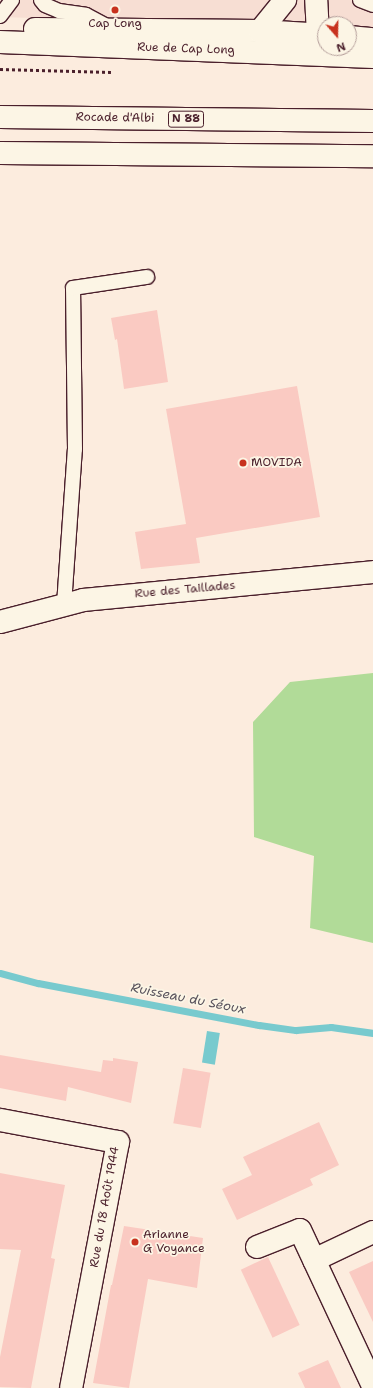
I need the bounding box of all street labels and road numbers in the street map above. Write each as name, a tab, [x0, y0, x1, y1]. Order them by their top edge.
street label: Rue de Cap Long	[137, 40, 235, 58]
street label: Rocade d'Albi	[76, 110, 154, 126]
road number: N 88	[168, 110, 204, 128]
street label: Rue des Taillades	[134, 578, 236, 602]
street label: Rue du 18 Août 1944	[87, 1145, 123, 1269]

